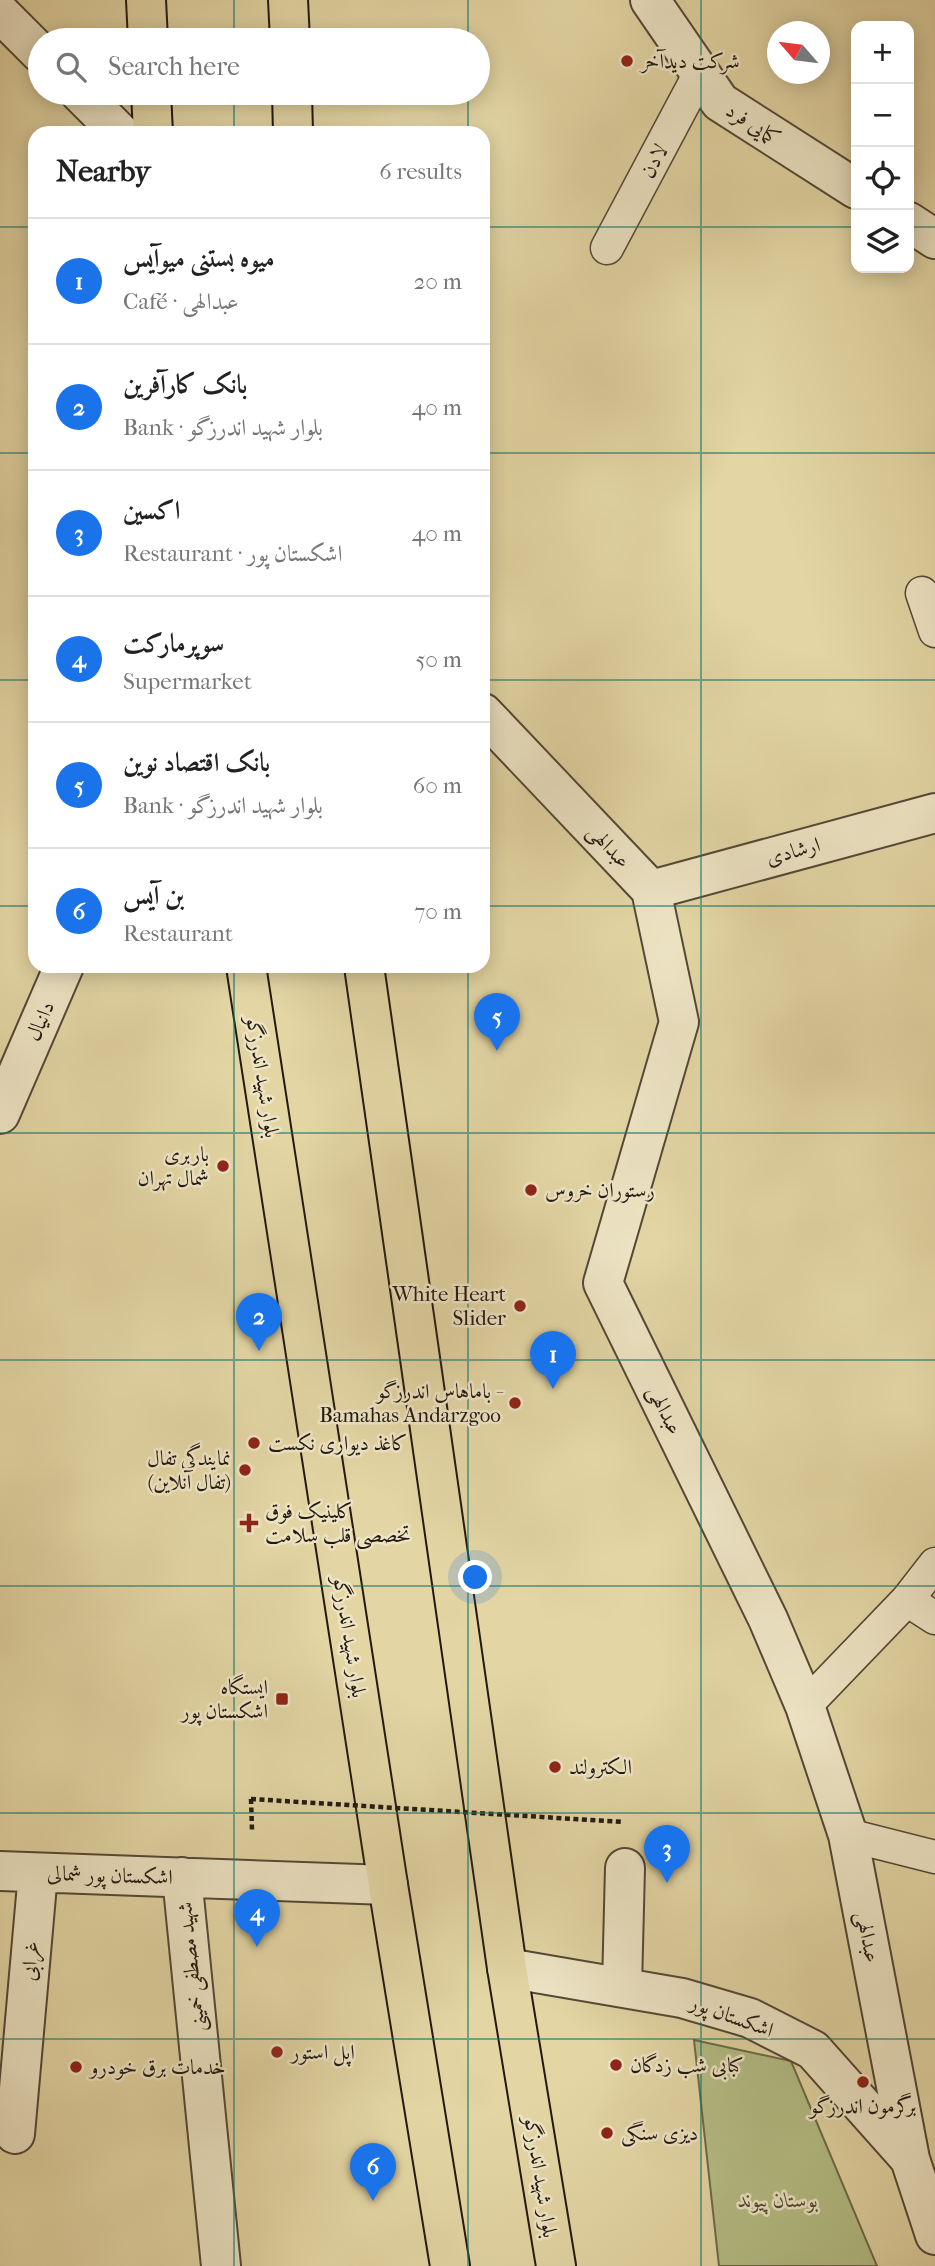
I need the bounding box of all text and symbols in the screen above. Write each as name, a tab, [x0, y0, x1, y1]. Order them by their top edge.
north arrow	[767, 21, 830, 84]
map controls	[851, 21, 914, 273]
button: +	[851, 21, 914, 84]
search box	[28, 28, 490, 105]
icon: search	[52, 48, 90, 86]
place label: شرکت دیدآخر	[639, 48, 740, 75]
text: Search here	[108, 51, 240, 82]
marker: شرکت دیدآخر	[619, 53, 635, 69]
button: −	[851, 84, 914, 147]
street label: کمایی فرد	[720, 98, 784, 152]
street label: لادن	[635, 140, 673, 182]
button: locate	[851, 147, 914, 210]
text: Nearby	[56, 154, 151, 189]
text: 6 results	[379, 158, 462, 185]
button: layers	[851, 210, 914, 273]
text: میوه بستنی میوآیس	[123, 243, 275, 274]
text: 1	[75, 268, 83, 295]
text: 20 m	[413, 268, 462, 295]
text: Café · عبدالهی	[123, 288, 239, 315]
text: بانک کارآفرین	[123, 369, 247, 400]
text: 2	[73, 394, 85, 421]
text: 40 m	[412, 394, 462, 421]
text: Bank · بلوار شهید اندرزگو	[123, 414, 323, 441]
text: اکسین	[123, 495, 180, 526]
text: 3	[74, 520, 84, 547]
text: 40 m	[412, 520, 462, 547]
text: Restaurant · اشکستان پور	[123, 540, 342, 567]
text: سوپرمارکت	[123, 628, 224, 659]
text: 4	[72, 646, 86, 673]
text: 50 m	[415, 646, 462, 673]
text: Supermarket	[123, 668, 252, 695]
text: بانک اقتصاد نوین	[123, 747, 270, 778]
text: 5	[74, 772, 84, 799]
text: 60 m	[413, 772, 462, 799]
text: Bank · بلوار شهید اندرزگو	[123, 792, 323, 819]
street label: عبدالهی	[581, 819, 635, 874]
street label: ارشادی	[763, 832, 823, 870]
text: بن آیس	[123, 880, 184, 911]
text: 6	[73, 898, 85, 925]
text: 70 m	[414, 898, 462, 925]
text: Restaurant	[123, 920, 233, 947]
pin: 5	[474, 993, 520, 1051]
street label: دانیال	[21, 997, 59, 1045]
street label: بلوار شهید اندرزگو	[239, 1012, 284, 1140]
place label: باربری شمال تهران	[137, 1142, 209, 1192]
marker: باربری شمال تهران	[215, 1158, 231, 1174]
place label: رستوران خروس	[545, 1178, 655, 1203]
marker: رستوران خروس	[523, 1182, 539, 1198]
place label: White Heart Slider	[391, 1282, 506, 1330]
pin: 2	[236, 1293, 282, 1351]
marker: White Heart Slider	[512, 1298, 528, 1314]
pin: 1	[530, 1331, 576, 1389]
place label: باماهاس اندرزگو - Bamahas Andarzgoo	[319, 1379, 504, 1427]
street label: عبدالهی	[641, 1382, 687, 1439]
marker: باماهاس اندرزگو - Bamahas Andarzgoo	[507, 1395, 523, 1411]
place label: کاغذ دیواری نکست	[268, 1431, 408, 1456]
marker: کاغذ دیواری نکست	[246, 1435, 262, 1451]
place label: نمایندگی تفال (تفال آنلاین)	[147, 1442, 231, 1494]
marker: نمایندگی تفال (تفال آنلاین)	[237, 1462, 253, 1478]
place label: کلینیک فوق تخصصی قلب سلامت	[265, 1499, 411, 1550]
marker: کلینیک فوق تخصصی قلب سلامت	[239, 1513, 259, 1533]
your location	[458, 1560, 492, 1594]
street label: بلوار شهید اندرزگو	[326, 1572, 371, 1700]
place label: ایستگاه اشکستان پور	[179, 1674, 268, 1726]
marker: ایستگاه اشکستان پور	[274, 1691, 290, 1707]
place label: الکترولند	[569, 1755, 632, 1779]
marker: الکترولند	[547, 1759, 563, 1775]
pin: 3	[644, 1825, 690, 1883]
street label: اشکستان پور شمالی	[47, 1861, 173, 1892]
pin: 4	[234, 1889, 280, 1947]
street label: شهید مصطفی خمینی	[172, 1901, 213, 2033]
street label: عبدالهی	[849, 1909, 885, 1965]
street label: غرابی	[16, 1940, 47, 1982]
street label: اشکستان پور	[684, 1989, 777, 2045]
place label: اپل استور	[289, 2040, 355, 2067]
marker: اپل استور	[269, 2044, 285, 2060]
place label: کبابی شب زدگان	[630, 2052, 744, 2080]
place label: خدمات برق خودرو	[88, 2055, 226, 2080]
marker: کبابی شب زدگان	[608, 2057, 624, 2073]
marker: خدمات برق خودرو	[68, 2059, 84, 2075]
marker: برگرمون اندرزگو	[855, 2074, 871, 2090]
place label: برگرمون اندرزگو	[808, 2092, 917, 2119]
street label: بلوار شهید اندرزگو	[517, 2112, 562, 2240]
place label: دیزی سنگی	[621, 2120, 698, 2147]
marker: دیزی سنگی	[599, 2125, 615, 2141]
pin: 6	[350, 2143, 396, 2201]
park label: بوستان پیوند	[738, 2188, 818, 2215]

